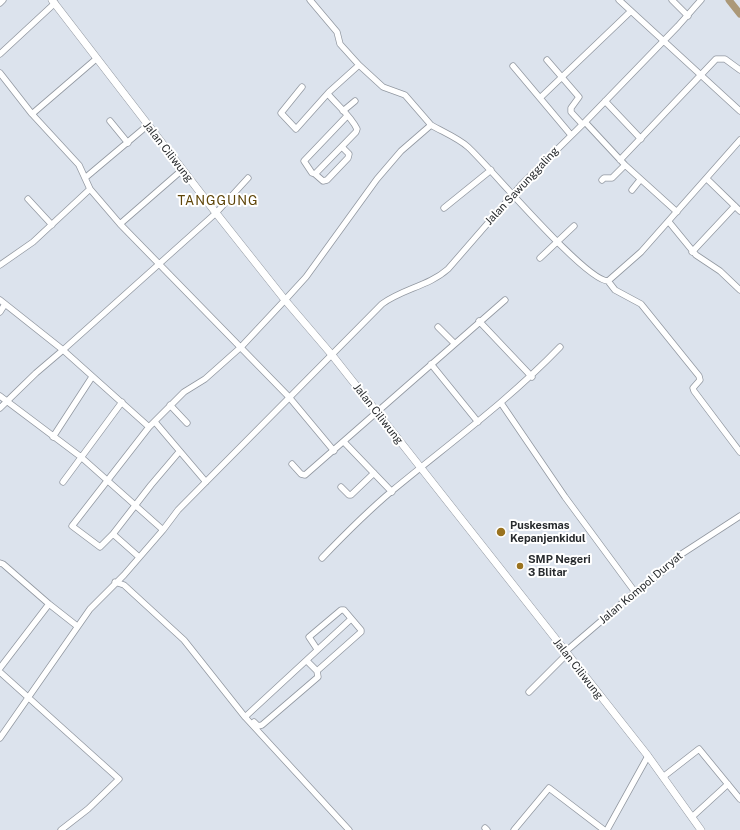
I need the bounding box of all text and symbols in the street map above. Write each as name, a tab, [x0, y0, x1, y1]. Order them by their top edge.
street label: Jalan Ciliwung	[140, 119, 196, 185]
street label: Jalan Sawunggaling	[482, 144, 562, 228]
district label: TANGGUNG	[177, 193, 259, 209]
street label: Jalan Ciliwung	[350, 381, 406, 447]
place label: Puskesmas Kepanjenkidul	[510, 519, 586, 545]
marker: Puskesmas Kepanjenkidul	[495, 526, 507, 538]
street label: Jalan Kompol Duryat	[597, 549, 685, 627]
place label: SMP Negeri 3 Blitar	[528, 553, 591, 579]
marker: SMP Negeri 3 Blitar	[515, 561, 525, 571]
street label: Jalan Ciliwung	[550, 636, 606, 702]

